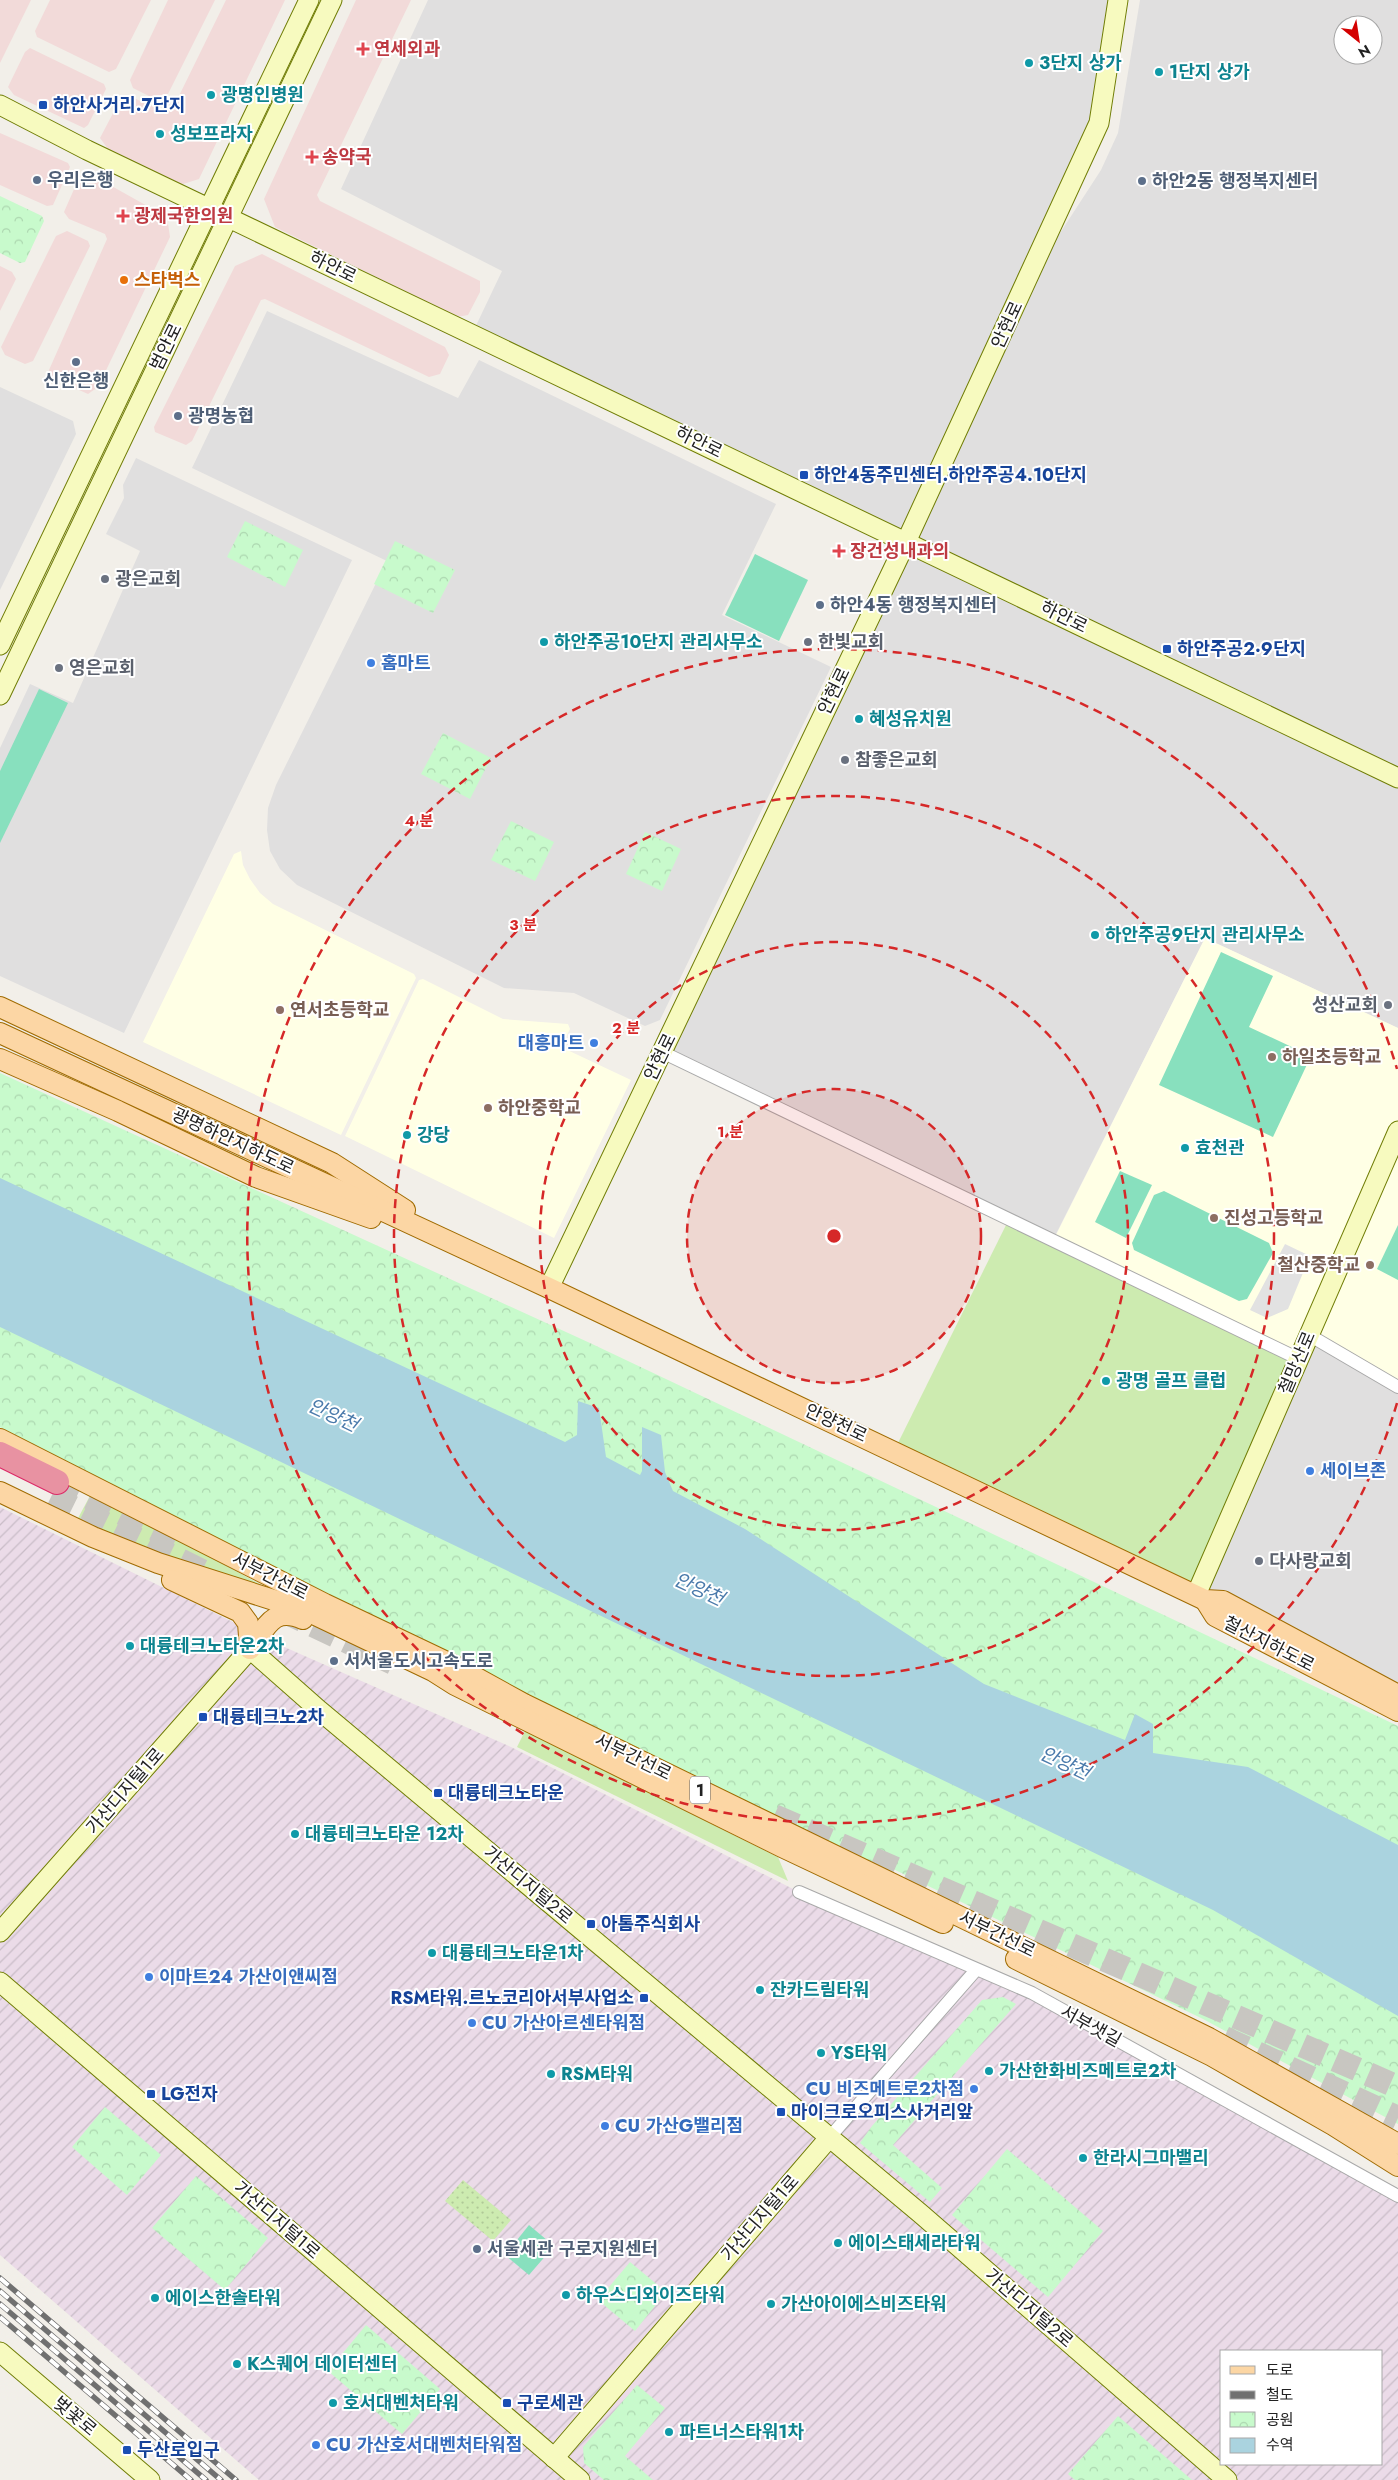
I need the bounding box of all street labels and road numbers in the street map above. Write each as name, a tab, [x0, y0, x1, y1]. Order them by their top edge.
street label: 하안로	[305, 244, 361, 290]
street label: 안현로	[985, 297, 1029, 353]
street label: 범안로	[143, 319, 189, 375]
street label: 하안로	[671, 419, 727, 465]
street label: 하안로	[1036, 594, 1092, 640]
street label: 안현로	[811, 663, 857, 719]
street label: 안현로	[637, 1029, 683, 1085]
street label: 광명하안지하도로	[167, 1101, 299, 1181]
street label: 철망산로	[1272, 1327, 1322, 1399]
street label: 안양천로	[800, 1397, 872, 1449]
street label: 서부간선로	[227, 1546, 313, 1606]
street label: 철산지하도로	[1219, 1610, 1319, 1678]
street label: 서부간선로	[590, 1727, 676, 1787]
street label: 가산디지털1로	[80, 1742, 170, 1840]
road number: 1	[690, 1776, 710, 1804]
street label: 가산디지털2로	[478, 1840, 578, 1930]
street label: 서부간선로	[954, 1904, 1040, 1964]
street label: 서부샛길	[1056, 1999, 1126, 2053]
street label: 가산디지털1로	[715, 2169, 805, 2267]
street label: 가산디지털1로	[228, 2175, 326, 2265]
street label: 가산디지털2로	[979, 2262, 1079, 2354]
street label: 벚꽃로	[48, 2390, 102, 2442]

